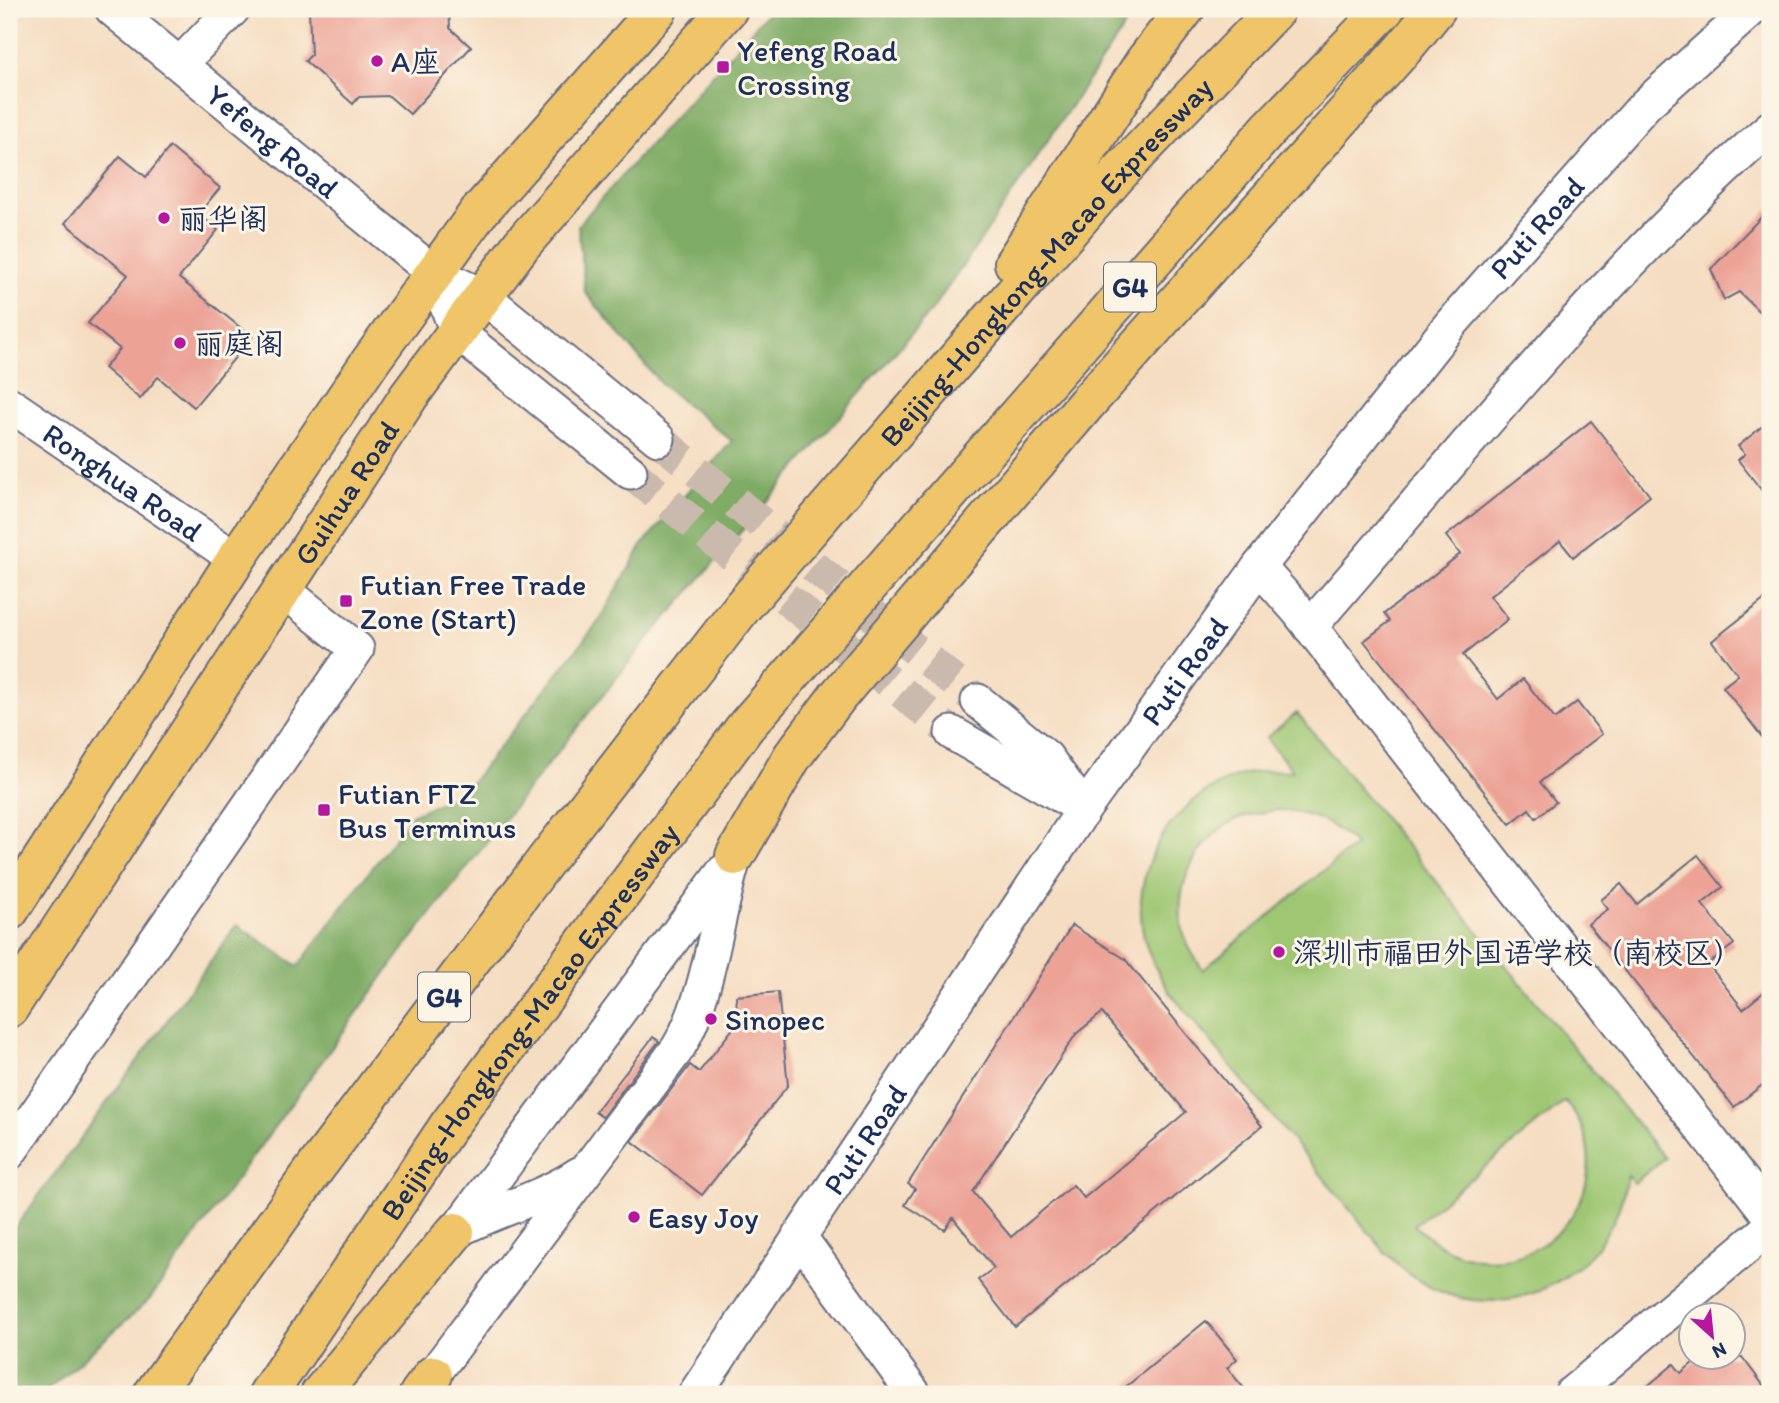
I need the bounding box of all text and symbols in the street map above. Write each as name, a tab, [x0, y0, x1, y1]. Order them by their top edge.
place label: Yefeng Road Crossing	[737, 32, 898, 103]
place label: A座	[391, 43, 440, 80]
marker: A座	[369, 53, 385, 69]
marker: Yefeng Road Crossing	[715, 59, 731, 75]
street label: Beijing-Hongkong-Macao Expressway	[871, 69, 1220, 454]
street label: Yefeng Road	[199, 76, 347, 206]
street label: Puti Road	[1481, 168, 1592, 286]
place label: 丽华阁	[178, 200, 268, 237]
marker: 丽华阁	[156, 210, 172, 226]
road number: G4	[1104, 262, 1156, 312]
place label: 丽庭阁	[194, 325, 284, 362]
marker: 丽庭阁	[172, 335, 188, 351]
street label: Guihua Road	[285, 413, 407, 572]
street label: Ronghua Road	[36, 414, 210, 549]
place label: Futian Free Trade Zone (Start)	[360, 566, 586, 637]
marker: Futian Free Trade Zone (Start)	[338, 593, 354, 609]
street label: Puti Road	[1132, 609, 1236, 732]
place label: Futian FTZ Bus Terminus	[338, 775, 516, 846]
marker: Futian FTZ Bus Terminus	[316, 802, 332, 818]
street label: Beijing-Hongkong-Macao Expressway	[372, 815, 686, 1227]
place label: 深圳市福田外国语学校（南校区）	[1293, 934, 1743, 971]
marker: 深圳市福田外国语学校（南校区）	[1271, 944, 1287, 960]
road number: G4	[418, 972, 470, 1021]
place label: Sinopec	[725, 1001, 825, 1038]
marker: Sinopec	[703, 1011, 719, 1027]
street label: Puti Road	[814, 1077, 914, 1201]
place label: Easy Joy	[648, 1199, 759, 1236]
marker: Easy Joy	[626, 1209, 642, 1225]
north arrow	[1678, 1302, 1748, 1372]
text: N	[1709, 1338, 1730, 1364]

